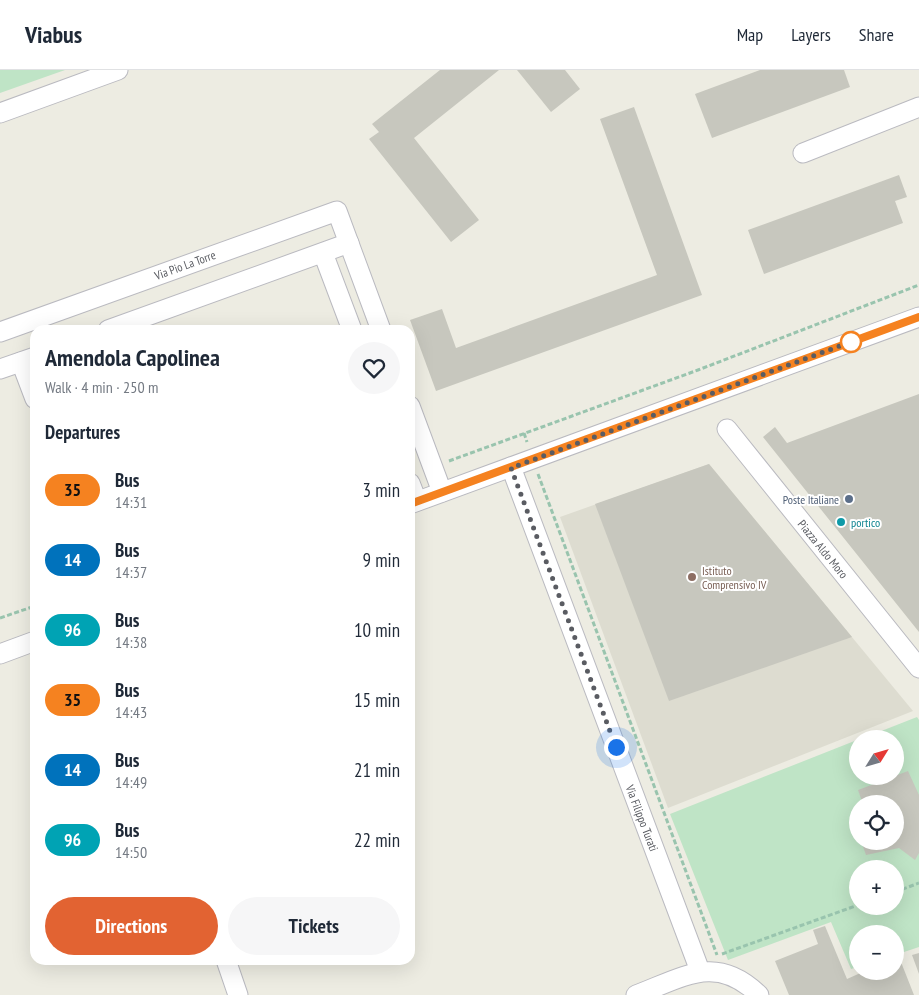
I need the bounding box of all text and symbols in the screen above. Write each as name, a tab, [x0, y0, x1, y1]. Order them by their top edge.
text: Viabus	[25, 19, 82, 50]
text: Map	[737, 23, 763, 46]
text: Layers	[791, 23, 831, 46]
text: Share	[859, 23, 894, 46]
street label: Via Pio La Torre	[151, 247, 218, 283]
unlabelled marker	[840, 331, 862, 353]
text: Amendola Capolinea	[45, 342, 220, 373]
button: heart	[348, 342, 400, 394]
text: Walk · 4 min · 250 m	[45, 377, 158, 397]
text: Departures	[45, 420, 120, 444]
text: Bus	[115, 468, 139, 492]
text: 35	[64, 478, 81, 501]
text: 3 min	[363, 478, 400, 502]
text: 14:31	[115, 492, 147, 512]
place label: Poste Italiane	[783, 492, 839, 507]
marker: Poste Italiane	[843, 493, 855, 505]
place label: portico	[851, 515, 880, 530]
marker: portico	[835, 516, 847, 528]
street label: Piazza Aldo Moro	[795, 517, 851, 581]
text: Bus	[115, 538, 139, 562]
text: 14	[64, 548, 81, 571]
text: 9 min	[363, 548, 400, 572]
text: 14:37	[115, 562, 147, 582]
place label: Istituto Comprensivo IV	[702, 563, 767, 592]
marker: Istituto Comprensivo IV	[686, 571, 698, 583]
text: Bus	[115, 608, 139, 632]
text: 96	[64, 618, 81, 641]
text: 10 min	[354, 618, 400, 642]
text: 14:38	[115, 632, 147, 652]
text: Bus	[115, 678, 139, 702]
text: 35	[64, 688, 81, 711]
text: 15 min	[354, 688, 400, 712]
text: 14:43	[115, 702, 147, 722]
north arrow	[849, 730, 904, 785]
map controls	[849, 730, 904, 980]
your location	[604, 735, 629, 760]
text: Bus	[115, 748, 139, 772]
text: 14	[64, 758, 81, 781]
text: 21 min	[354, 758, 400, 782]
text: 14:49	[115, 772, 147, 792]
street label: Via Filippo Turati	[622, 782, 662, 853]
button: locate	[849, 795, 904, 850]
text: Bus	[115, 818, 139, 842]
text: 96	[64, 828, 81, 851]
text: 22 min	[354, 828, 400, 852]
text: 14:50	[115, 842, 147, 862]
button: +	[849, 860, 904, 915]
button: Directions	[45, 897, 218, 955]
button: Tickets	[228, 897, 400, 955]
button: −	[849, 925, 904, 980]

